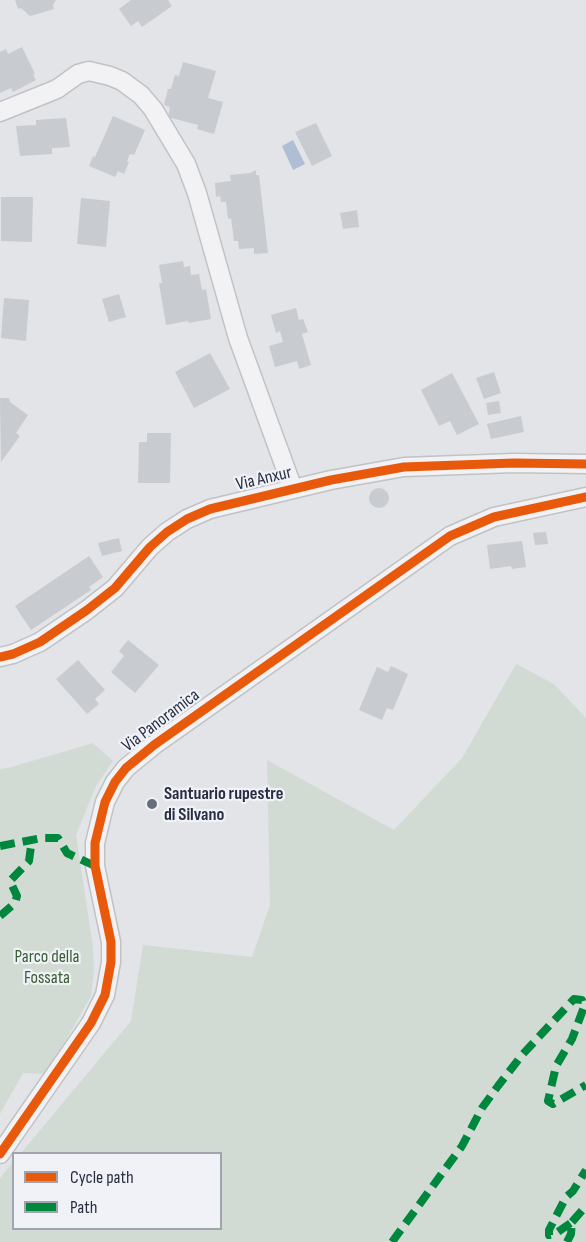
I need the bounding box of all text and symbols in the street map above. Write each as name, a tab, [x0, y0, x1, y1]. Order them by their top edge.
street label: Via Anxur	[234, 462, 294, 496]
street label: Via Panoramica	[118, 685, 204, 757]
place label: Santuario rupestre di Silvano	[164, 783, 283, 826]
marker: Santuario rupestre di Silvano	[145, 797, 159, 811]
park label: Parco della Fossata	[15, 946, 79, 988]
legend	[12, 1152, 222, 1230]
text: Cycle path	[70, 1167, 134, 1188]
text: Path	[70, 1197, 98, 1218]

